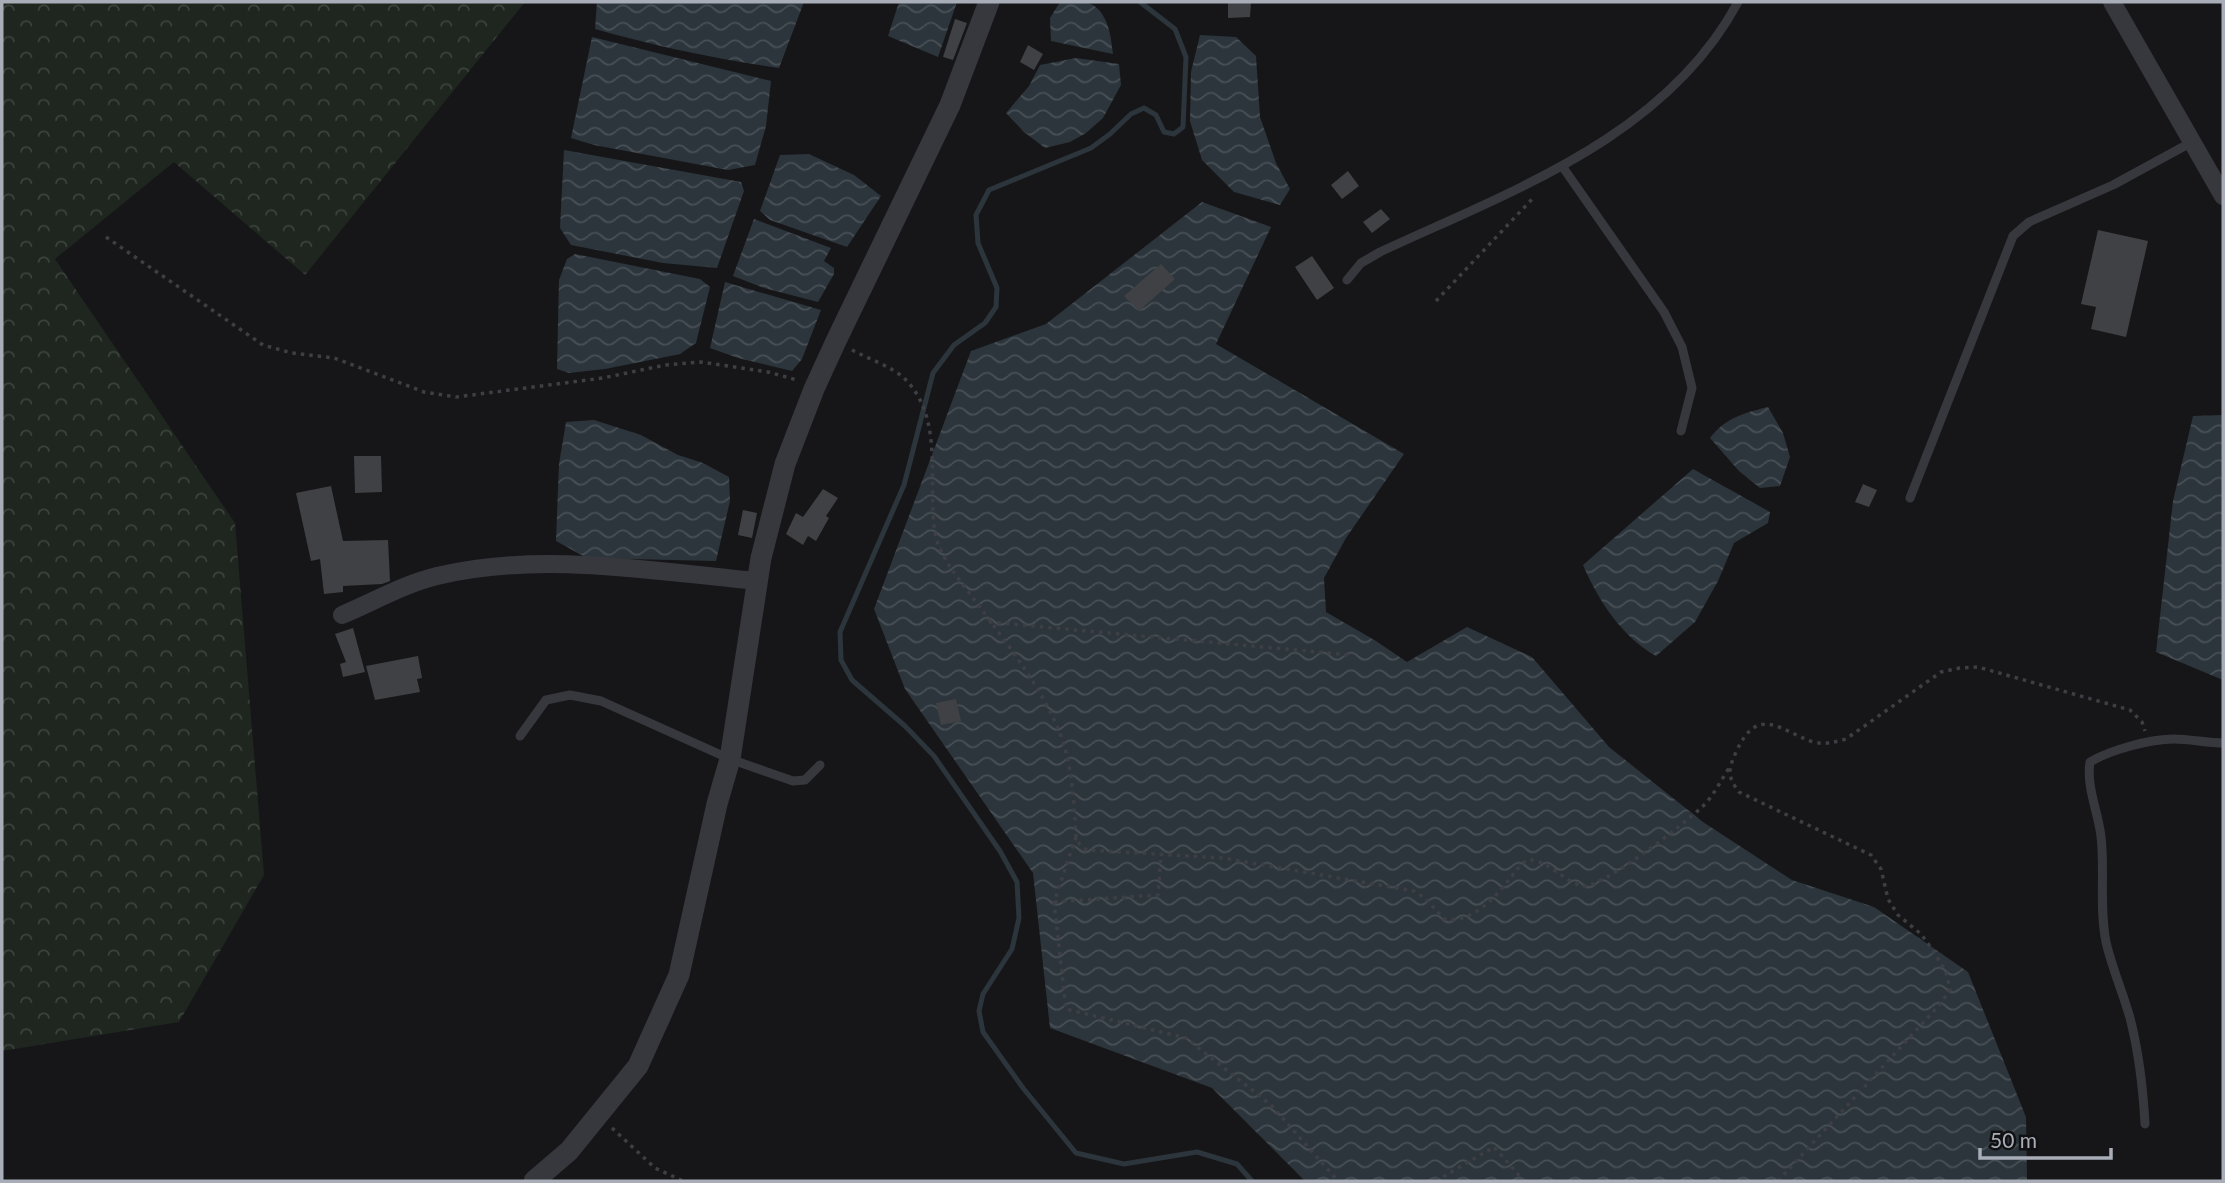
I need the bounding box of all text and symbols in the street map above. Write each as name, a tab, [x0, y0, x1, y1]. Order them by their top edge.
scale bar	[1980, 1116, 2111, 1160]
text: 50 m	[1990, 1127, 2037, 1152]

